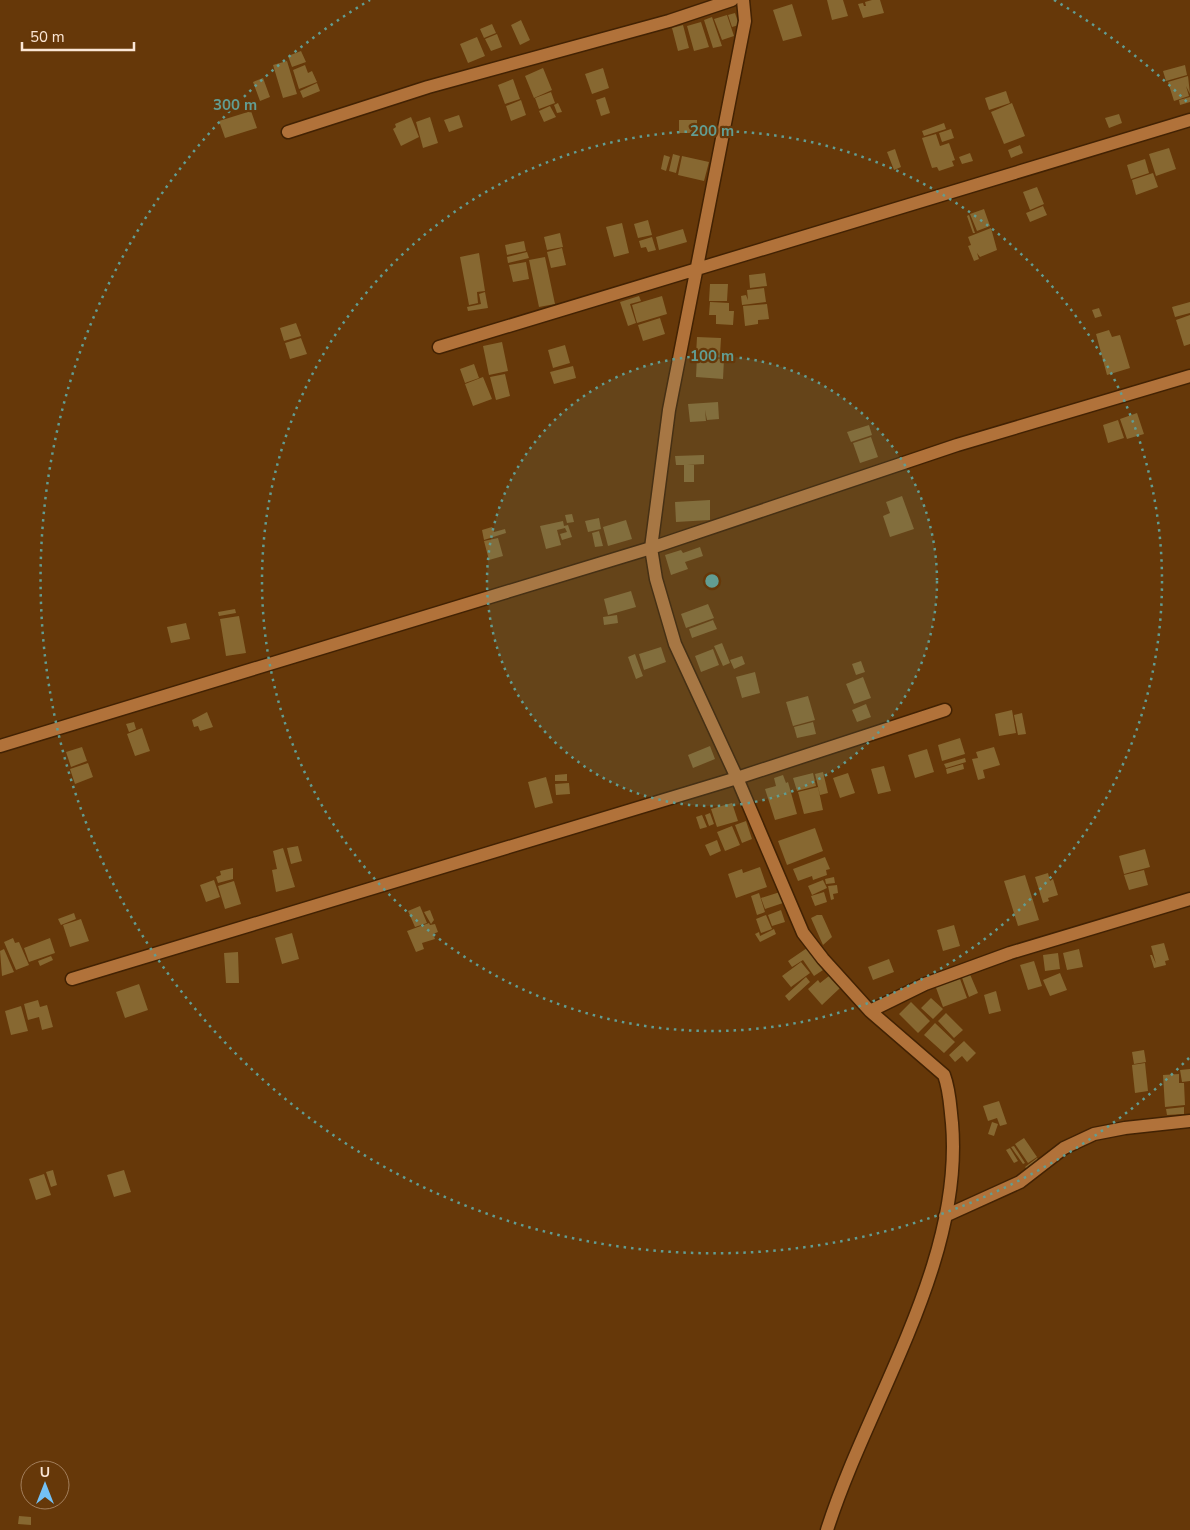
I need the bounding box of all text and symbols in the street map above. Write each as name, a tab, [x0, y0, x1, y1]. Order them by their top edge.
scale bar	[22, 20, 135, 52]
text: 50 m	[30, 27, 65, 47]
text: 300 m	[213, 95, 257, 115]
text: 200 m	[690, 121, 734, 141]
text: 100 m	[690, 346, 734, 366]
centre of rings	[703, 572, 721, 590]
north arrow	[20, 1460, 70, 1510]
text: U	[40, 1463, 50, 1482]

